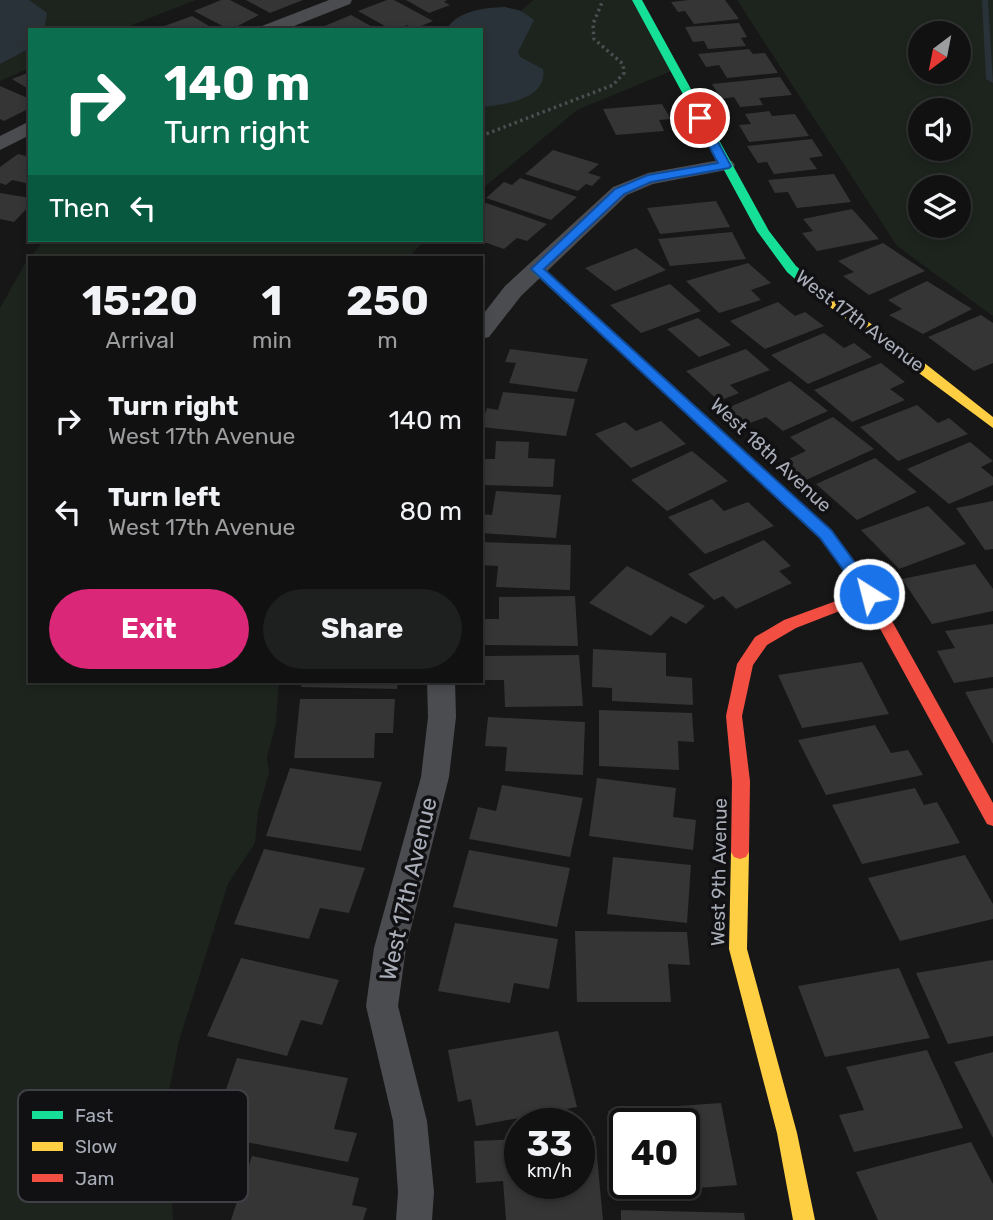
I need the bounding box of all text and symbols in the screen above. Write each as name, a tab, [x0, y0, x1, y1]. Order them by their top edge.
north arrow	[908, 21, 971, 84]
map controls	[908, 21, 971, 238]
text: 140 m	[164, 54, 310, 112]
icon: right	[49, 56, 140, 147]
pin	[670, 88, 730, 148]
button: sound	[908, 98, 971, 161]
icon: arrive	[681, 99, 719, 137]
text: Turn right	[164, 113, 309, 151]
button: layers	[908, 175, 971, 238]
icon: left	[124, 189, 162, 227]
text: Then	[49, 193, 110, 224]
street label: West 17th Avenue	[791, 265, 929, 377]
text: 15:20	[82, 276, 198, 326]
text: 1	[262, 276, 282, 326]
text: 250	[346, 276, 429, 326]
text: Arrival	[106, 326, 175, 354]
text: min	[252, 326, 292, 354]
text: m	[377, 326, 398, 354]
text: Turn right	[108, 391, 238, 422]
street label: West 18th Avenue	[706, 393, 836, 517]
icon: right	[49, 402, 87, 440]
text: 140 m	[389, 405, 462, 436]
text: West 17th Avenue	[108, 422, 295, 450]
text: Turn left	[108, 482, 220, 513]
icon: left	[49, 493, 87, 531]
text: 80 m	[399, 496, 462, 527]
text: West 17th Avenue	[108, 513, 295, 541]
position arrow	[832, 557, 906, 631]
button: Exit	[49, 589, 249, 669]
button: Share	[263, 589, 462, 669]
street label: West 17th Avenue	[373, 795, 443, 983]
street label: West 9th Avenue	[706, 798, 732, 946]
legend	[18, 1090, 248, 1202]
text: Fast	[75, 1104, 114, 1127]
speed limit sign: 40	[609, 1108, 700, 1199]
text: 33	[526, 1123, 573, 1165]
text: Slow	[75, 1135, 117, 1158]
text: km/h	[527, 1160, 572, 1182]
text: Jam	[75, 1167, 114, 1190]

